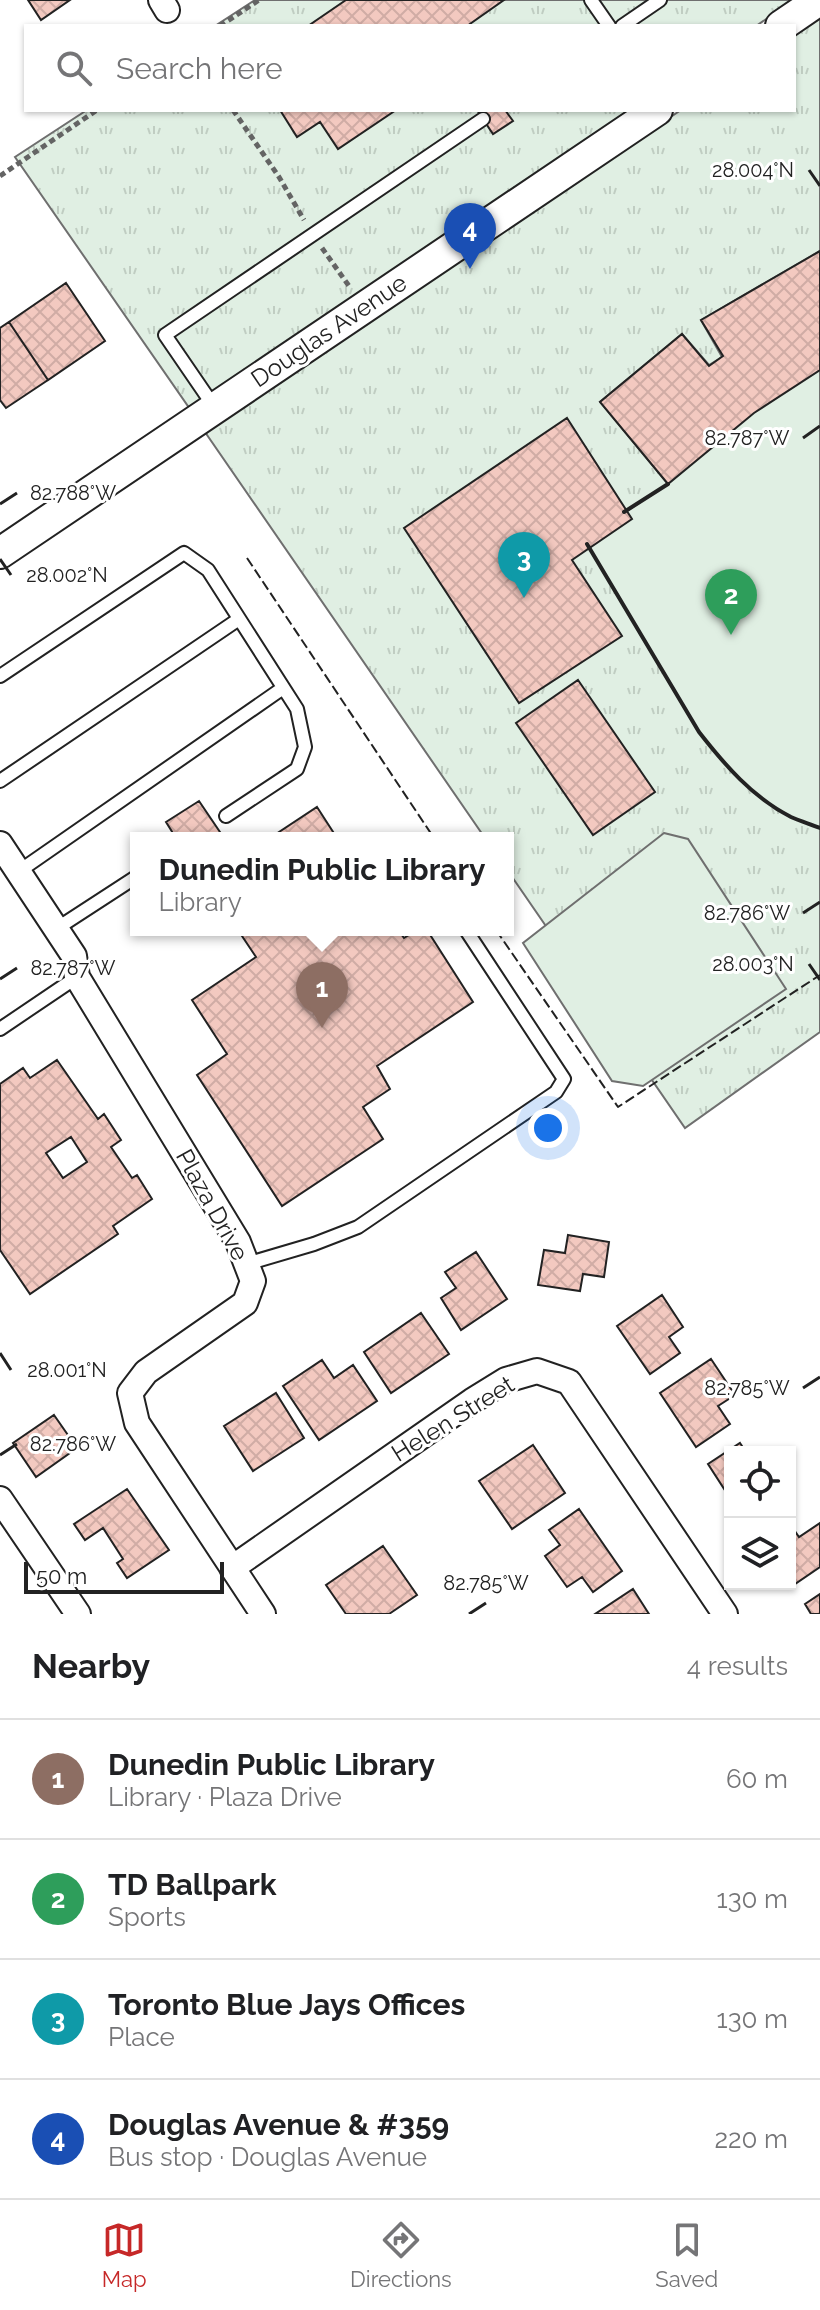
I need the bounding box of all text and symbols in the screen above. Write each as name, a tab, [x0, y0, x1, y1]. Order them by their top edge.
search box	[24, 24, 796, 112]
icon: search	[52, 46, 96, 90]
text: Search here	[116, 51, 283, 86]
text: 28.004°N	[712, 158, 794, 182]
pin: 4	[444, 203, 496, 269]
street label: Douglas Avenue	[245, 268, 412, 393]
text: 82.787°W	[704, 426, 790, 450]
text: 82.788°W	[30, 481, 116, 505]
pin: 3	[498, 532, 550, 598]
text: 28.002°N	[26, 563, 108, 587]
pin: 2	[705, 569, 757, 635]
popup	[130, 832, 514, 936]
text: Dunedin Public Library	[158, 852, 486, 887]
text: Library	[158, 887, 242, 917]
text: 82.786°W	[704, 901, 790, 925]
text: 28.003°N	[712, 952, 794, 976]
text: 82.787°W	[30, 956, 116, 980]
pin: 1	[296, 962, 348, 1028]
your location	[528, 1108, 568, 1148]
street label: Plaza Drive	[170, 1144, 255, 1265]
text: 28.001°N	[27, 1358, 107, 1382]
street label: Helen Street	[386, 1369, 519, 1468]
text: 82.785°W	[704, 1376, 790, 1400]
text: 82.786°W	[30, 1432, 116, 1456]
map controls	[724, 1446, 796, 1590]
button: locate	[724, 1446, 796, 1518]
button: layers	[724, 1518, 796, 1590]
scale bar	[24, 1558, 224, 1594]
text: 50 m	[36, 1563, 87, 1589]
text: 82.785°W	[443, 1571, 529, 1595]
text: Nearby	[32, 1646, 150, 1686]
text: 4 results	[687, 1651, 788, 1681]
text: Dunedin Public Library	[108, 1747, 435, 1782]
text: 1	[52, 1764, 64, 1794]
text: 60 m	[726, 1764, 788, 1794]
text: Library · Plaza Drive	[108, 1782, 342, 1812]
text: TD Ballpark	[108, 1867, 276, 1902]
text: 2	[51, 1884, 65, 1914]
text: 130 m	[717, 1884, 788, 1914]
text: Sports	[108, 1902, 186, 1932]
text: Toronto Blue Jays Offices	[108, 1987, 465, 2022]
text: 3	[51, 2004, 65, 2034]
text: 130 m	[717, 2004, 788, 2034]
text: Place	[108, 2022, 175, 2052]
text: Douglas Avenue & #359	[108, 2107, 449, 2142]
text: 4	[51, 2124, 65, 2154]
text: 220 m	[714, 2124, 788, 2154]
text: Bus stop · Douglas Avenue	[108, 2142, 427, 2172]
tab: Map	[102, 2218, 147, 2292]
tab: Directions	[350, 2218, 452, 2292]
tab: Saved	[655, 2218, 718, 2292]

